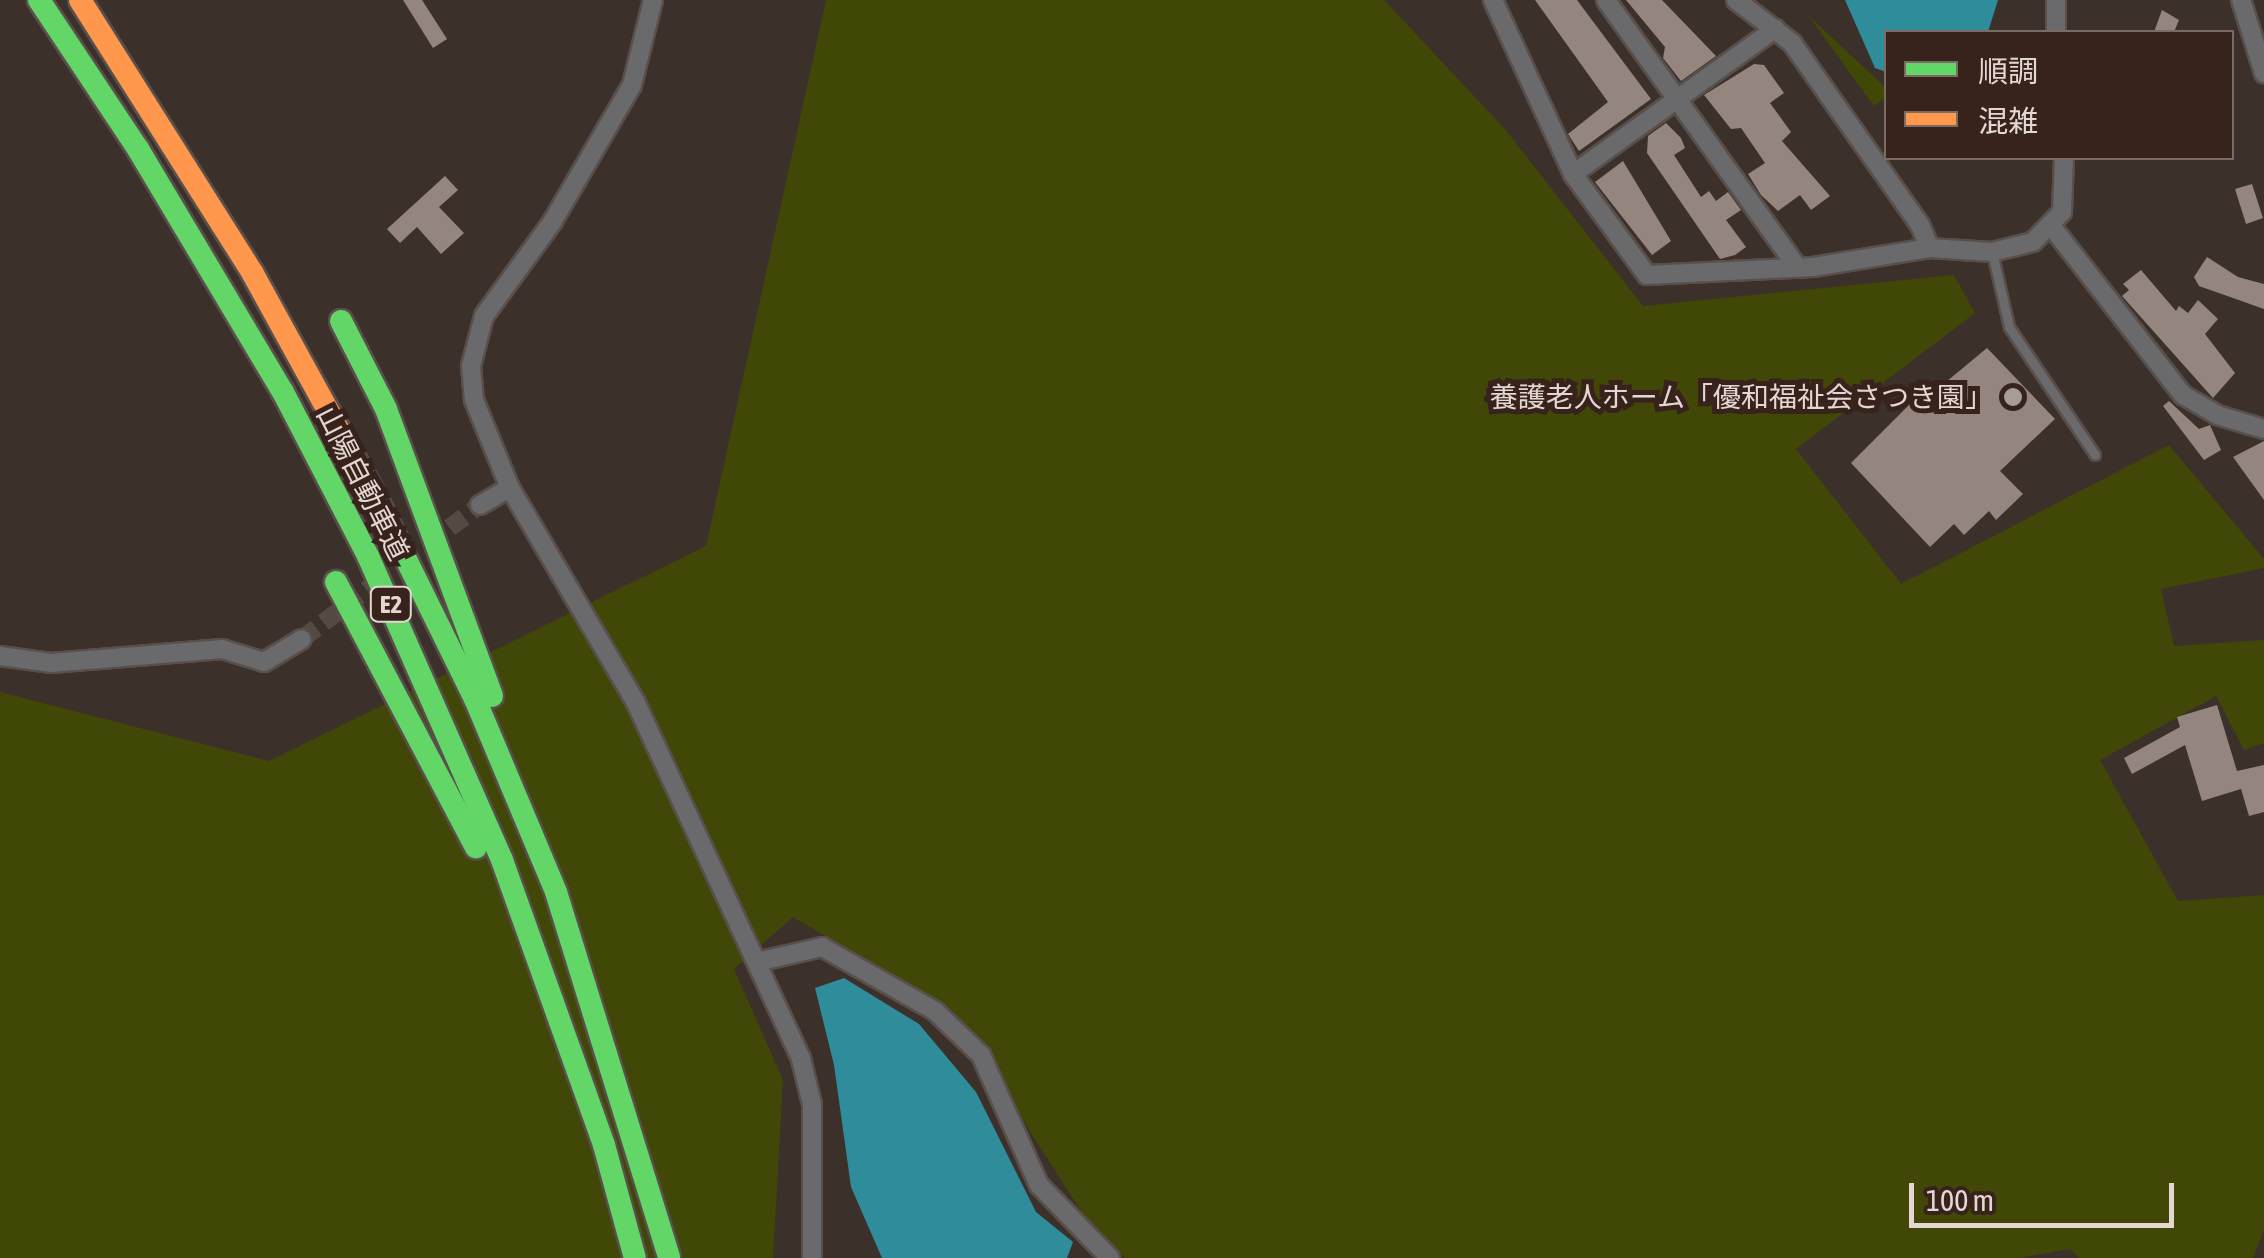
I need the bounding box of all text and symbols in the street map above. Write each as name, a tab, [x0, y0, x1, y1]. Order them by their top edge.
legend	[1884, 30, 2234, 160]
text: 順調	[1978, 54, 2038, 88]
text: 混雑	[1978, 104, 2038, 138]
place label: 養護老人ホーム「優和福祉会さつき園」	[1489, 380, 1993, 414]
marker: 養護老人ホーム「優和福祉会さつき園」	[2002, 386, 2024, 408]
street label: 山陽自動車道	[310, 401, 416, 565]
road number: E2	[368, 584, 414, 624]
scale bar	[1914, 1163, 2179, 1225]
text: 100 m	[1926, 1183, 1994, 1217]

